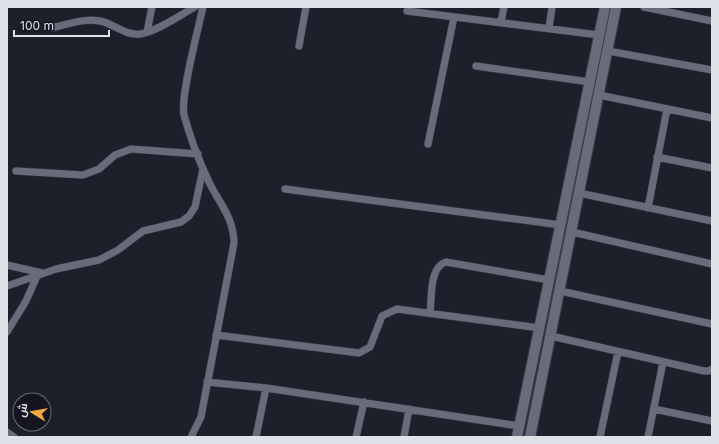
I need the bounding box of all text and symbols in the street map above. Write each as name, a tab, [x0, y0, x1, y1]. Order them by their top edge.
scale bar	[14, 12, 109, 38]
text: 100 m	[20, 18, 54, 33]
north arrow	[12, 392, 52, 432]
text: ش	[14, 402, 30, 418]

